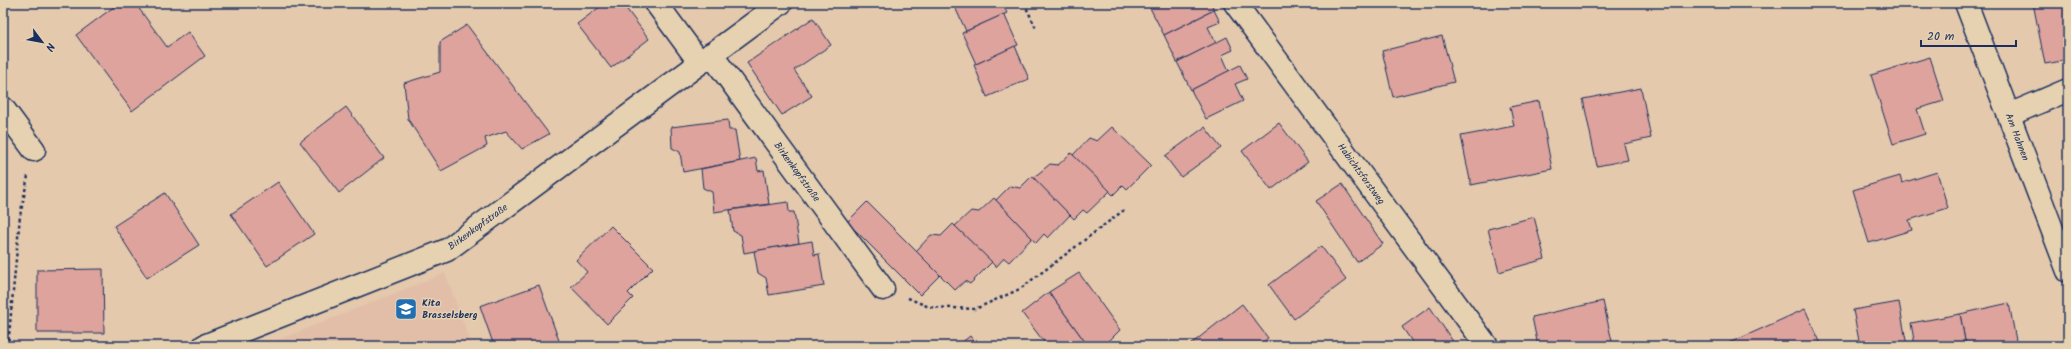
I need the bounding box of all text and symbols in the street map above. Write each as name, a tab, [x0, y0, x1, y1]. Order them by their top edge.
north arrow	[22, 22, 62, 62]
scale bar	[1921, 22, 2016, 48]
text: 20 m	[1927, 27, 1955, 46]
text: N	[40, 39, 59, 55]
street label: Am Hahnen	[2001, 111, 2033, 163]
street label: Birkenkopfstraße	[770, 139, 825, 206]
street label: Habichtsforstweg	[1333, 140, 1389, 208]
street label: Birkenkopfstraße	[445, 199, 512, 254]
place label: Kita Brasselsberg	[422, 295, 478, 323]
school or university icon: Kita Brasselsberg	[393, 296, 419, 322]

